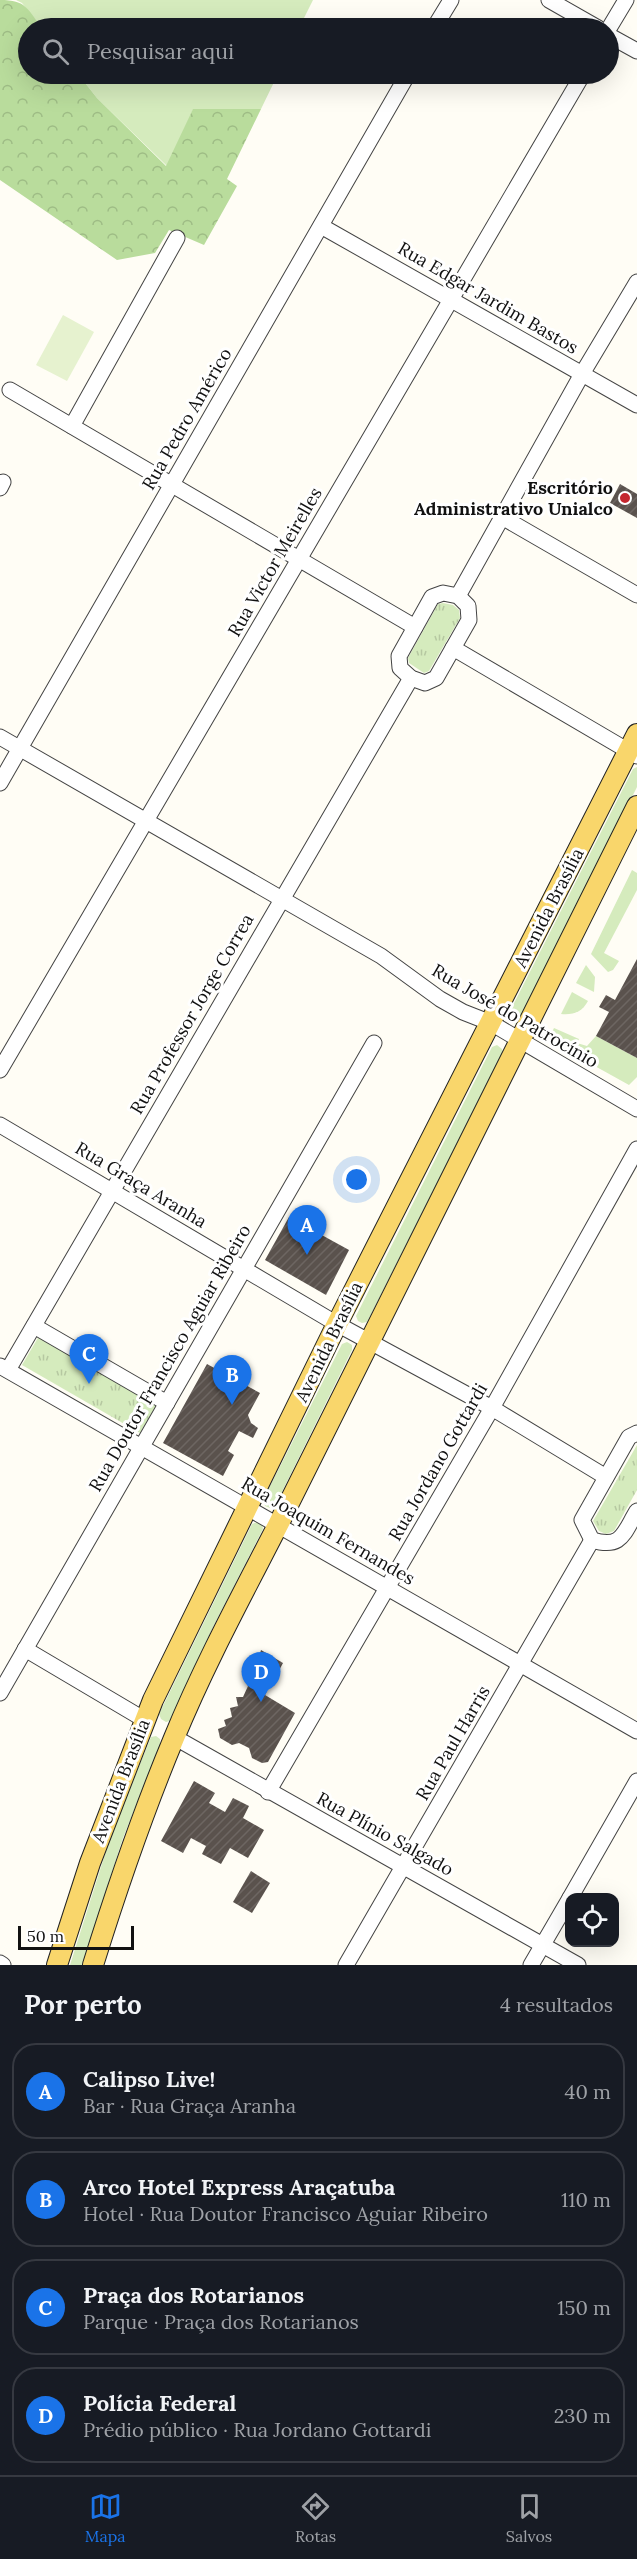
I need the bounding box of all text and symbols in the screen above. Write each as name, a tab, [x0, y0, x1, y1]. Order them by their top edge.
search box	[18, 18, 619, 84]
icon: search	[39, 35, 72, 68]
text: Pesquisar aqui	[87, 37, 234, 65]
street label: Rua Edgar Jardim Bastos	[394, 236, 583, 359]
street label: Rua Pedro Américo	[137, 344, 237, 494]
place label: Escritório Administrativo Unialco	[414, 476, 613, 520]
street label: Rua Victor Meirelles	[222, 483, 327, 641]
marker: Escritório Administrativo Unialco	[618, 491, 632, 505]
street label: Avenida Brasília	[508, 844, 589, 972]
street label: Rua Professor Jorge Correa	[125, 910, 258, 1118]
street label: Rua José do Patrocínio	[428, 959, 603, 1073]
street label: Rua Graça Aranha	[71, 1136, 211, 1233]
your location	[342, 1165, 371, 1194]
pin: A	[288, 1206, 326, 1255]
street label: Rua Doutor Francisco Aguiar Ribeiro	[83, 1220, 256, 1495]
street label: Avenida Brasília	[289, 1278, 368, 1407]
pin: C	[70, 1334, 109, 1384]
pin: B	[212, 1356, 252, 1405]
street label: Rua Jordano Gottardi	[383, 1379, 492, 1545]
street label: Rua Joaquim Fernandes	[237, 1471, 419, 1590]
pin: D	[242, 1652, 280, 1702]
street label: Rua Paul Harris	[410, 1681, 495, 1804]
street label: Avenida Brasília	[86, 1716, 155, 1847]
street label: Rua Plínio Salgado	[313, 1786, 458, 1881]
map controls	[565, 1893, 619, 1947]
button: locate	[565, 1893, 619, 1947]
scale bar	[18, 1923, 134, 1950]
text: 50 m	[27, 1926, 64, 1946]
text: Por perto	[24, 1988, 142, 2021]
text: 4 resultados	[500, 1992, 613, 2017]
text: Calipso Live!	[83, 2065, 215, 2093]
text: A	[39, 2079, 52, 2104]
text: 40 m	[565, 2079, 611, 2104]
text: Bar · Rua Graça Aranha	[83, 2093, 296, 2118]
text: Arco Hotel Express Araçatuba	[83, 2173, 395, 2201]
text: B	[39, 2187, 52, 2212]
text: 110 m	[561, 2187, 611, 2212]
text: Hotel · Rua Doutor Francisco Aguiar Ribeiro	[83, 2201, 488, 2226]
text: Praça dos Rotarianos	[83, 2281, 304, 2309]
text: C	[39, 2295, 52, 2320]
text: 150 m	[557, 2295, 611, 2320]
text: Parque · Praça dos Rotarianos	[83, 2309, 359, 2334]
text: Polícia Federal	[83, 2389, 236, 2417]
text: D	[38, 2403, 53, 2428]
text: 230 m	[554, 2403, 611, 2428]
text: Prédio público · Rua Jordano Gottardi	[83, 2417, 431, 2442]
tab: Mapa	[85, 2490, 126, 2546]
tab: Rotas	[295, 2490, 336, 2546]
tab: Salvos	[506, 2490, 552, 2546]

